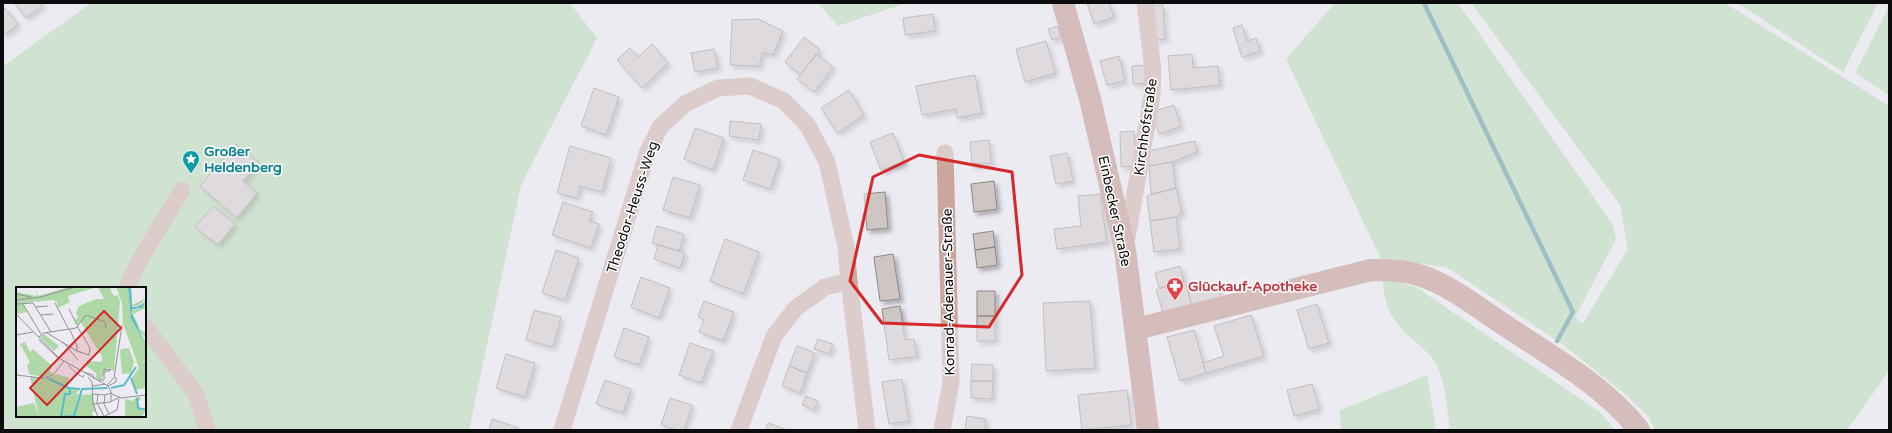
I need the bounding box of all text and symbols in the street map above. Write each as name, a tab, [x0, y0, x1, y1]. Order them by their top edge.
street label: Kirchhofstraße	[1130, 77, 1161, 177]
street label: Theodor-Heuss-Weg	[603, 139, 662, 275]
place label: Großer Heldenberg	[204, 143, 282, 176]
place icon: Großer Heldenberg	[181, 149, 201, 174]
street label: Einbecker Straße	[1094, 154, 1135, 268]
street label: Konrad-Adenauer-Straße	[939, 208, 958, 376]
pharmacy icon: Glückauf-Apotheke	[1165, 276, 1185, 301]
place label: Glückauf-Apotheke	[1188, 278, 1317, 295]
inset map	[16, 287, 146, 417]

